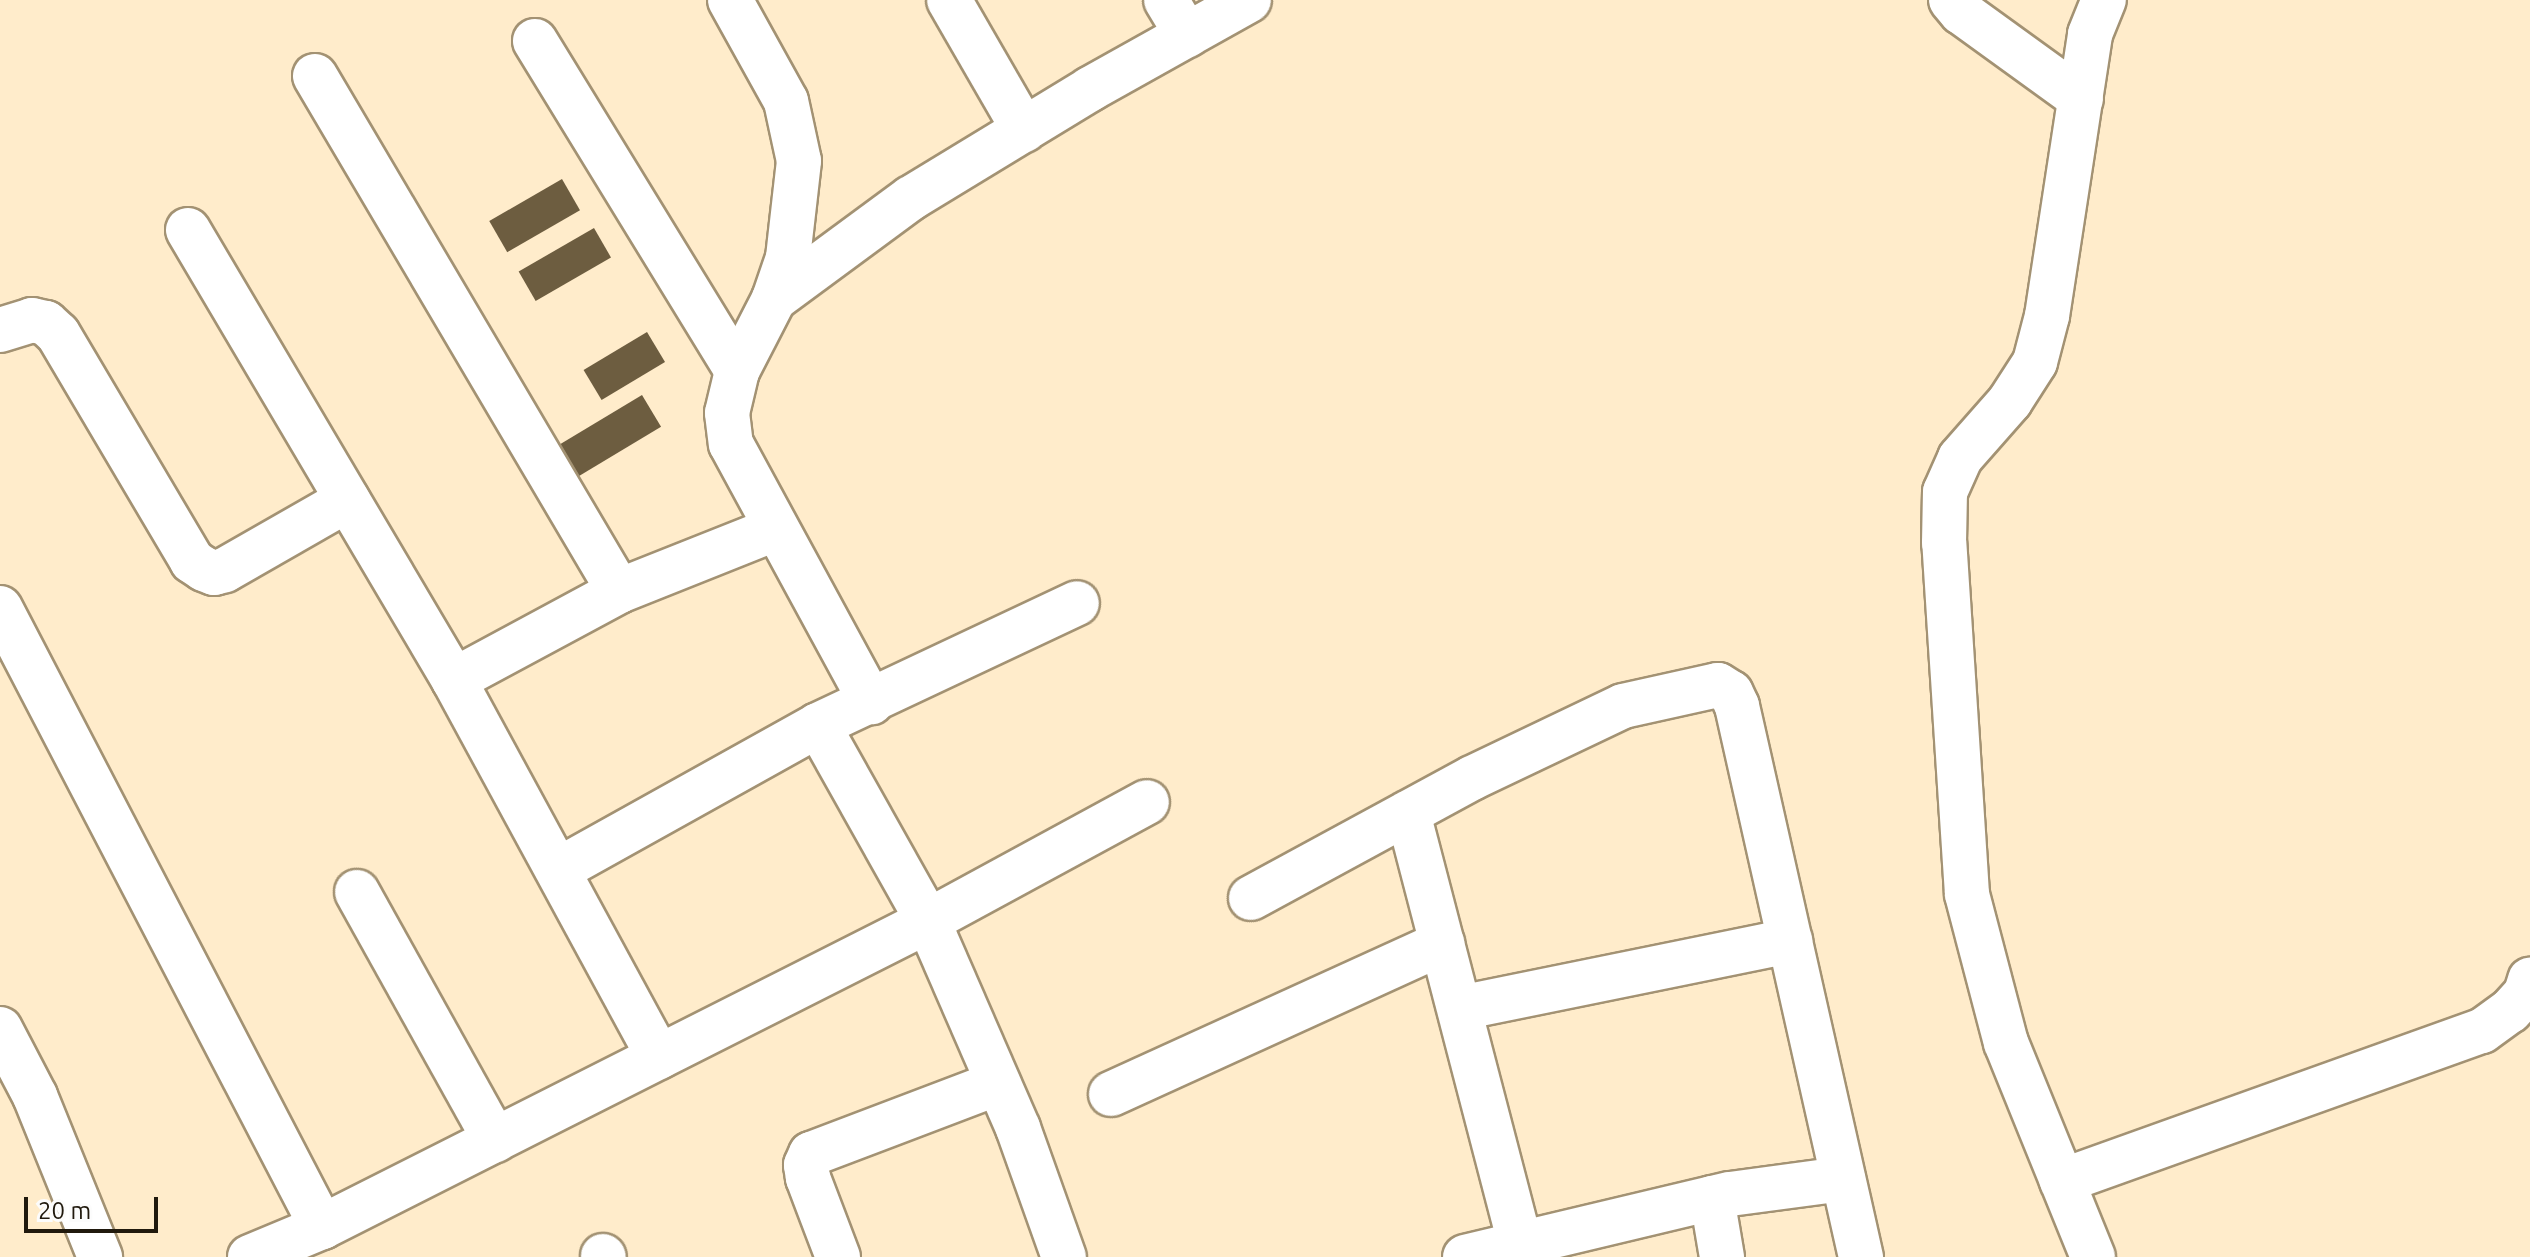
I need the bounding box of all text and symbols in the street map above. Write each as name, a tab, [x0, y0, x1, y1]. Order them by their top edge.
scale bar	[28, 1181, 162, 1231]
text: 20 m	[38, 1197, 91, 1224]

